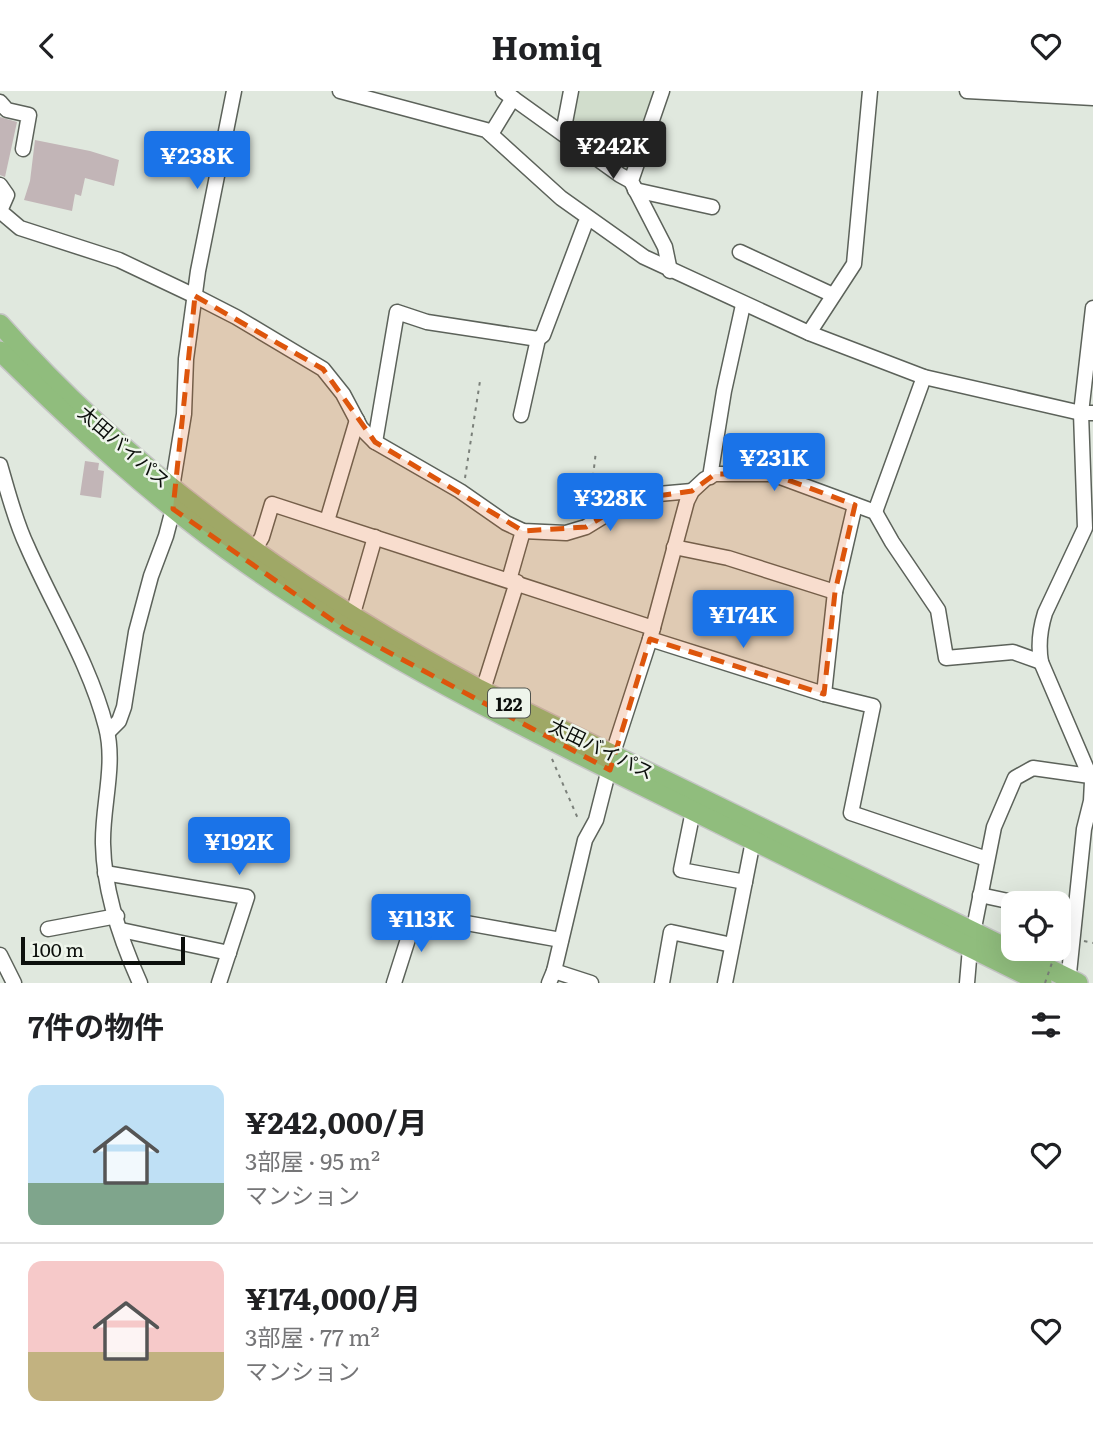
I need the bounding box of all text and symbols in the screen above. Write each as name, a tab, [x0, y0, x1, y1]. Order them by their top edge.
text: Homiq	[491, 22, 602, 70]
icon: back	[28, 27, 66, 65]
icon: heart	[1027, 27, 1065, 65]
pin: ¥242K	[564, 122, 662, 181]
text: ¥242K	[576, 127, 650, 161]
pin: ¥238K	[148, 132, 246, 191]
text: ¥238K	[160, 137, 234, 171]
street label: 太田バイパス	[73, 398, 177, 494]
pin: ¥231K	[725, 433, 823, 493]
text: ¥231K	[739, 439, 809, 473]
pin: ¥328K	[561, 473, 659, 533]
text: ¥328K	[573, 479, 647, 513]
pin: ¥174K	[694, 591, 792, 650]
text: ¥174K	[709, 596, 777, 630]
road number: 122	[488, 689, 530, 717]
street label: 太田バイパス	[545, 711, 659, 785]
pin: ¥192K	[190, 817, 288, 877]
text: ¥192K	[204, 823, 274, 857]
map controls	[1001, 891, 1071, 961]
button: locate	[1001, 891, 1071, 961]
pin: ¥113K	[372, 895, 470, 954]
text: ¥113K	[387, 900, 455, 934]
scale bar	[21, 934, 186, 966]
text: 100 m	[32, 935, 84, 963]
text: 7件の物件	[28, 1003, 164, 1047]
icon: filters	[1027, 1006, 1065, 1044]
text: ¥242,000/月	[245, 1099, 428, 1143]
icon: home	[84, 1113, 168, 1197]
icon: heart	[1027, 1136, 1065, 1174]
text: 3部屋 · 95 m²	[245, 1143, 380, 1177]
text: マンション	[245, 1177, 360, 1211]
text: ¥174,000/月	[245, 1275, 421, 1319]
icon: home	[84, 1289, 168, 1373]
icon: heart	[1027, 1312, 1065, 1350]
text: 3部屋 · 77 m²	[245, 1319, 380, 1353]
text: マンション	[245, 1353, 360, 1387]

